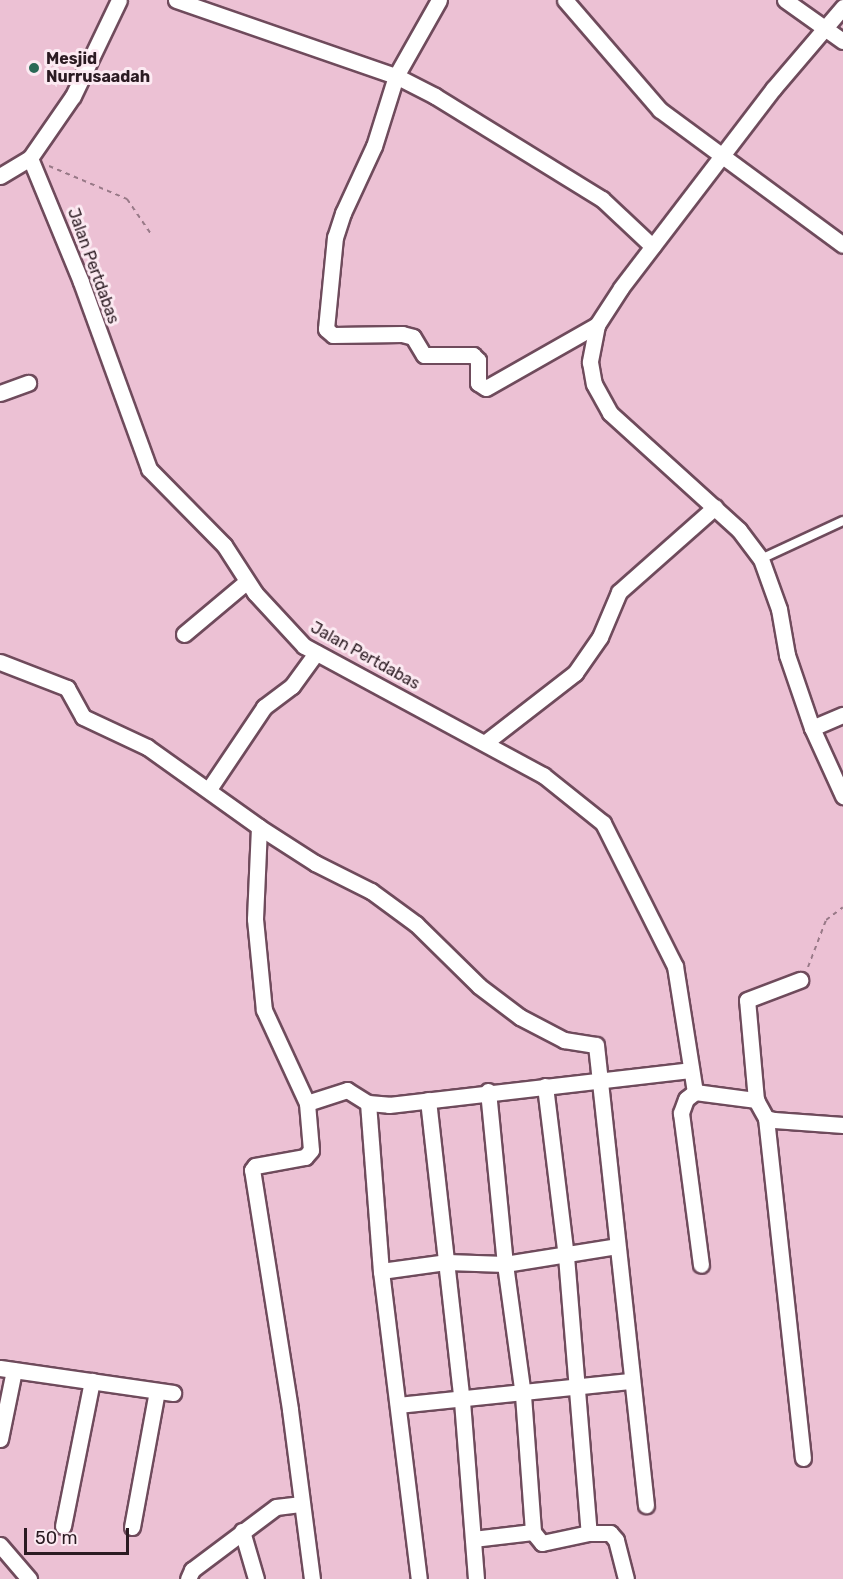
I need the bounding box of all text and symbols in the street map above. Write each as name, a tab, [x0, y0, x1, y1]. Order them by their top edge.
place label: Mesjid Nurrusaadah	[46, 49, 150, 87]
marker: Mesjid Nurrusaadah	[27, 61, 41, 75]
street label: Jalan Pertdabas	[63, 206, 123, 326]
street label: Jalan Pertdabas	[307, 618, 423, 694]
scale bar	[27, 1516, 132, 1554]
text: 50 m	[35, 1527, 78, 1549]

